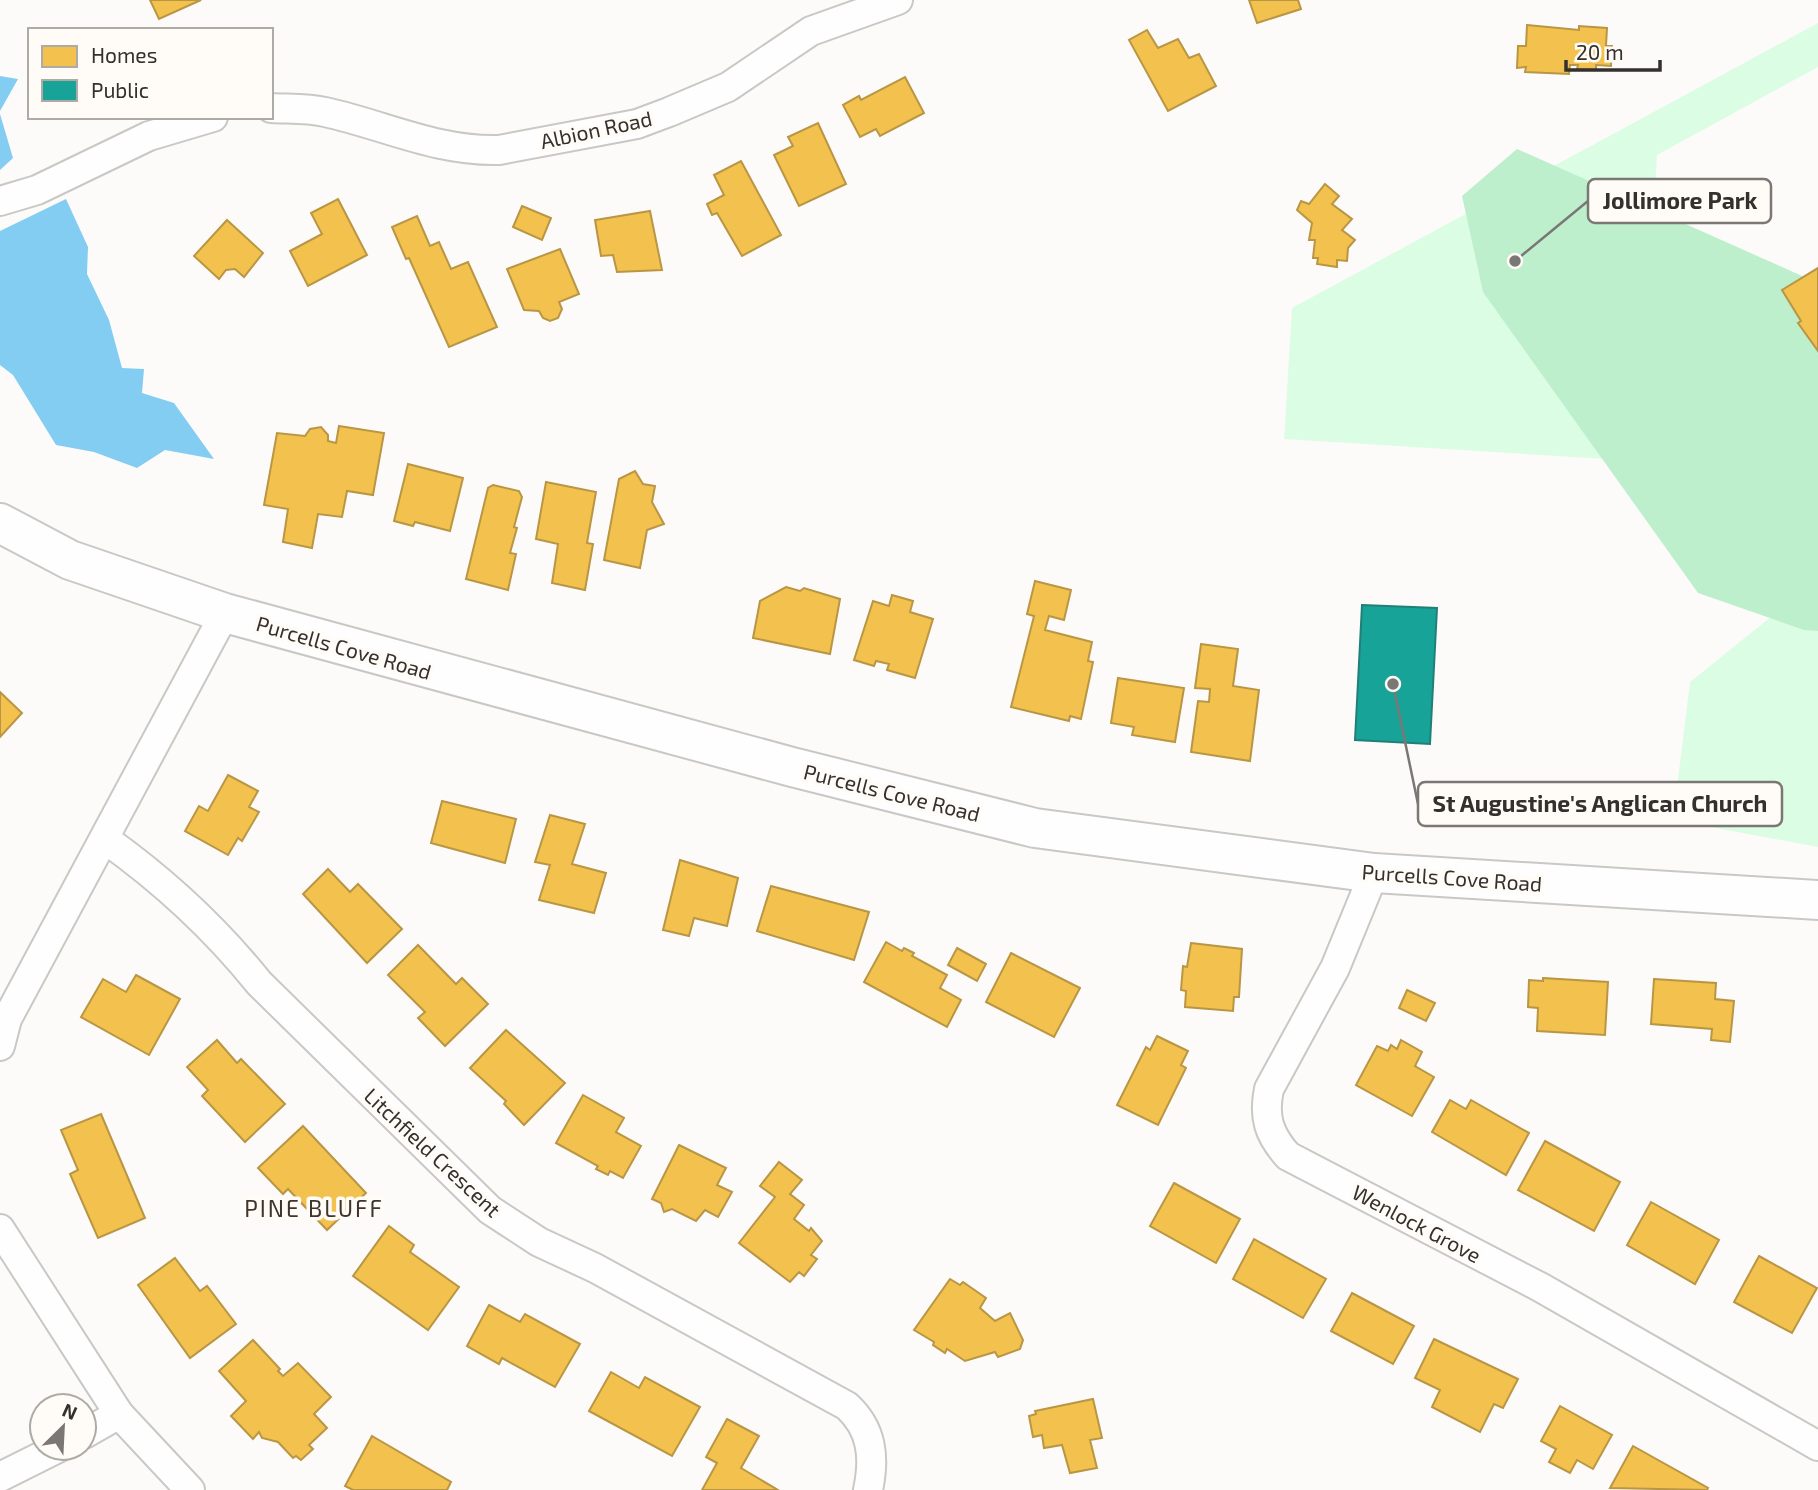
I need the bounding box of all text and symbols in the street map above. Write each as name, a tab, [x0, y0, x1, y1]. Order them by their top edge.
legend	[28, 28, 273, 119]
scale bar	[1566, 28, 1660, 72]
text: 20 m	[1576, 39, 1624, 64]
text: Homes	[91, 42, 157, 67]
text: Public	[91, 77, 149, 102]
street label: Albion Road	[538, 105, 654, 153]
callout: Jollimore Park	[1588, 179, 1771, 223]
text: Jollimore Park	[1603, 186, 1758, 214]
street label: Purcells Cove Road	[254, 610, 434, 684]
street label: Purcells Cove Road	[801, 758, 983, 826]
callout: St Augustine's Anglican Church	[1418, 782, 1782, 826]
text: St Augustine's Anglican Church	[1433, 789, 1767, 817]
street label: Purcells Cove Road	[1361, 858, 1543, 896]
street label: Litchfield Crescent	[360, 1082, 506, 1222]
street label: Wenlock Grove	[1348, 1179, 1486, 1267]
district label: PINE BLUFF	[244, 1194, 384, 1222]
north arrow	[28, 1392, 98, 1462]
text: N	[59, 1398, 81, 1424]

